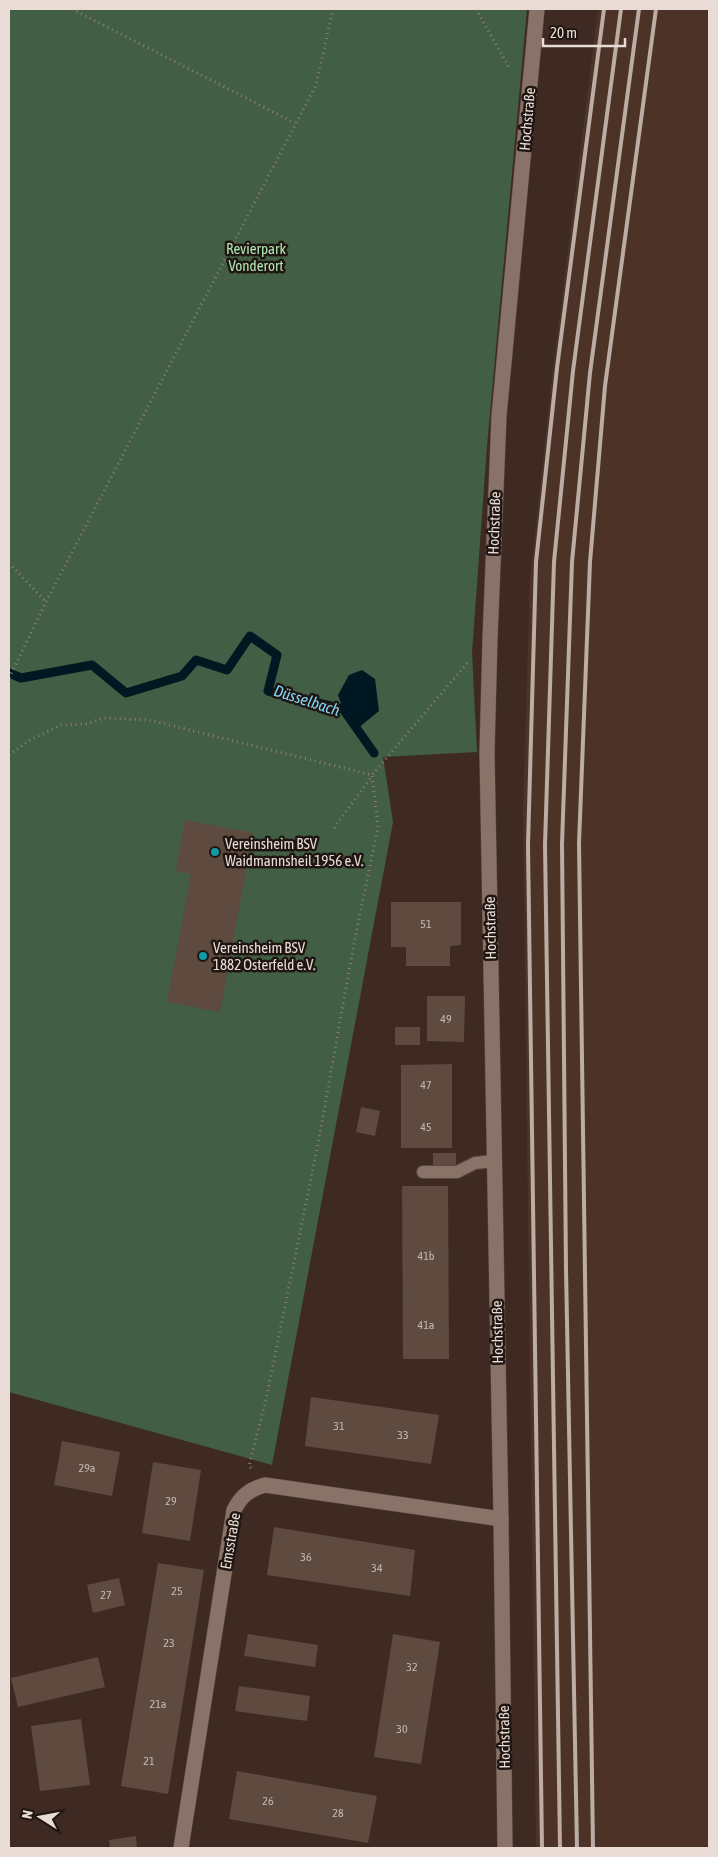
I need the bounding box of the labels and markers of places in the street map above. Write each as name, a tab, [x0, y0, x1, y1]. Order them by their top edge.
place label: Vereinsheim BSV Waidmannsheil 1956 e.V.	[225, 835, 364, 869]
marker: Vereinsheim BSV Waidmannsheil 1956 e.V.	[209, 846, 221, 858]
place label: Vereinsheim BSV 1882 Osterfeld e.V.	[213, 939, 316, 973]
marker: Vereinsheim BSV 1882 Osterfeld e.V.	[197, 950, 209, 962]

